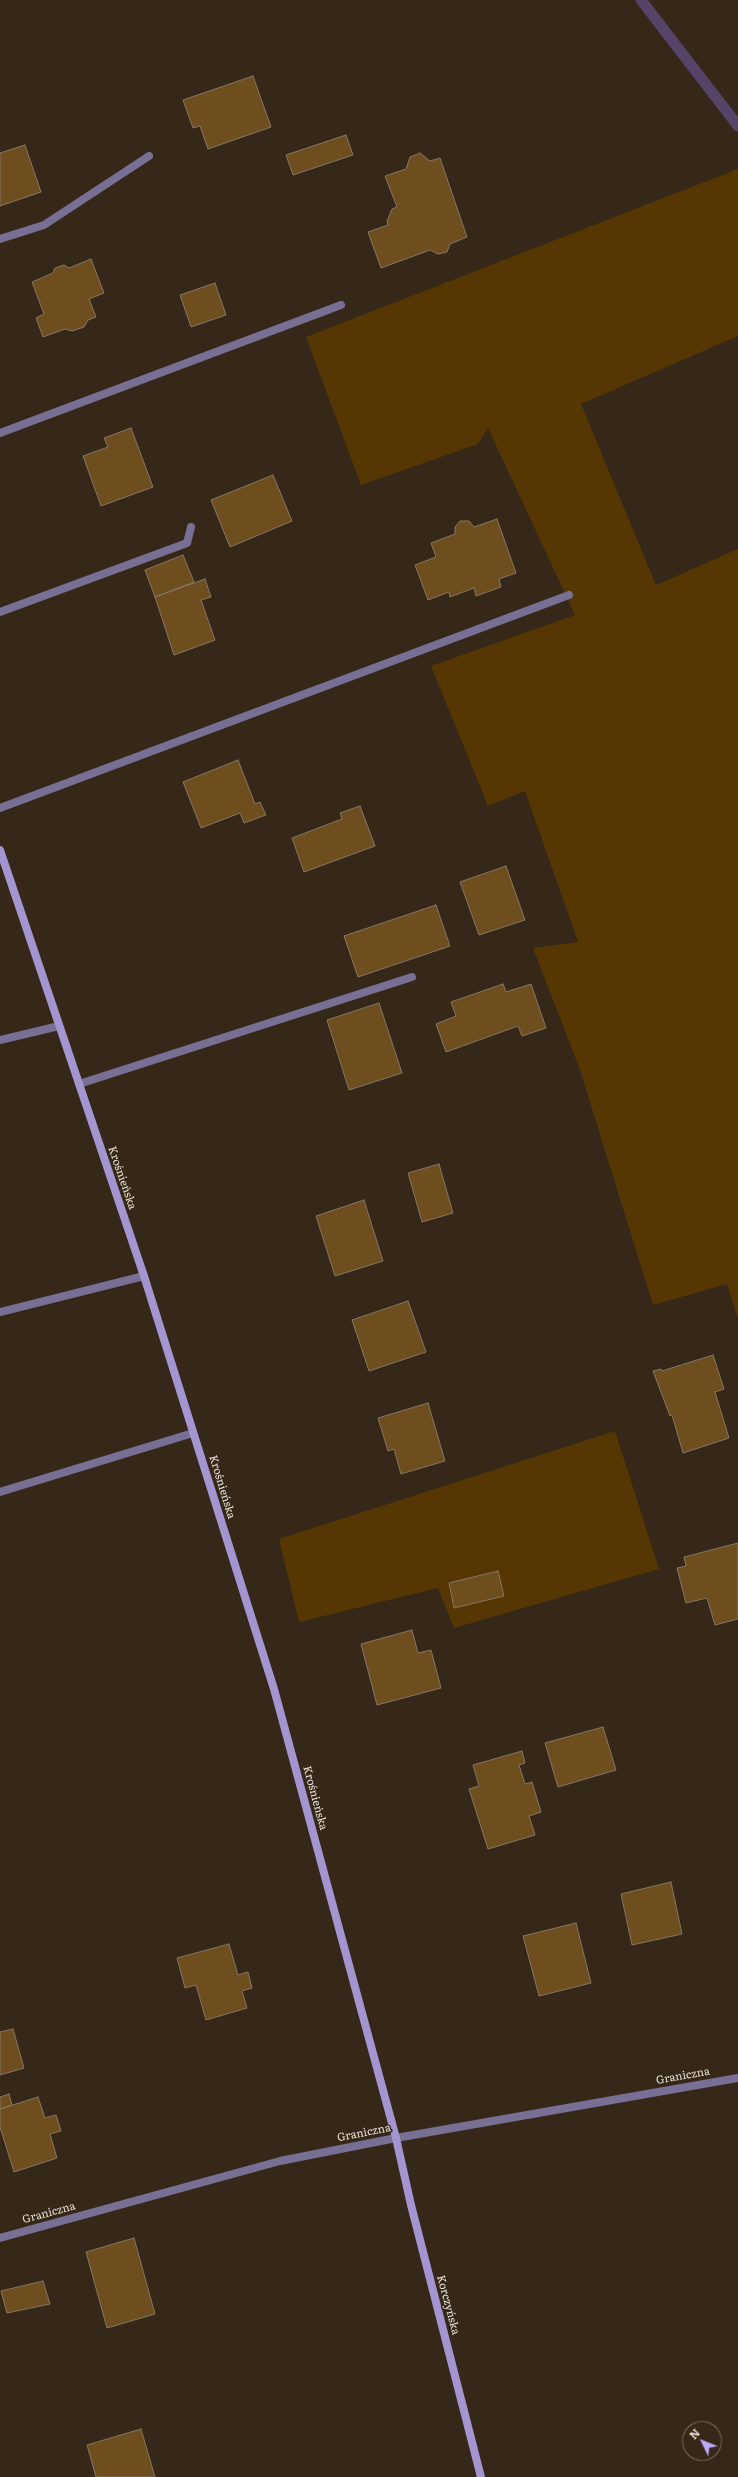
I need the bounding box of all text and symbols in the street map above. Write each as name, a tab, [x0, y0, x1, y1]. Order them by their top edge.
street label: Krośnieńska	[105, 1145, 139, 1211]
street label: Krośnieńska	[206, 1454, 238, 1520]
street label: Krośnieńska	[300, 1764, 330, 1832]
street label: Graniczna	[655, 2065, 711, 2087]
street label: Graniczna	[336, 2121, 392, 2145]
street label: Graniczna	[21, 2200, 77, 2226]
street label: Korczyńska	[434, 2274, 462, 2336]
north arrow	[682, 2421, 722, 2461]
text: N	[685, 2425, 703, 2442]

